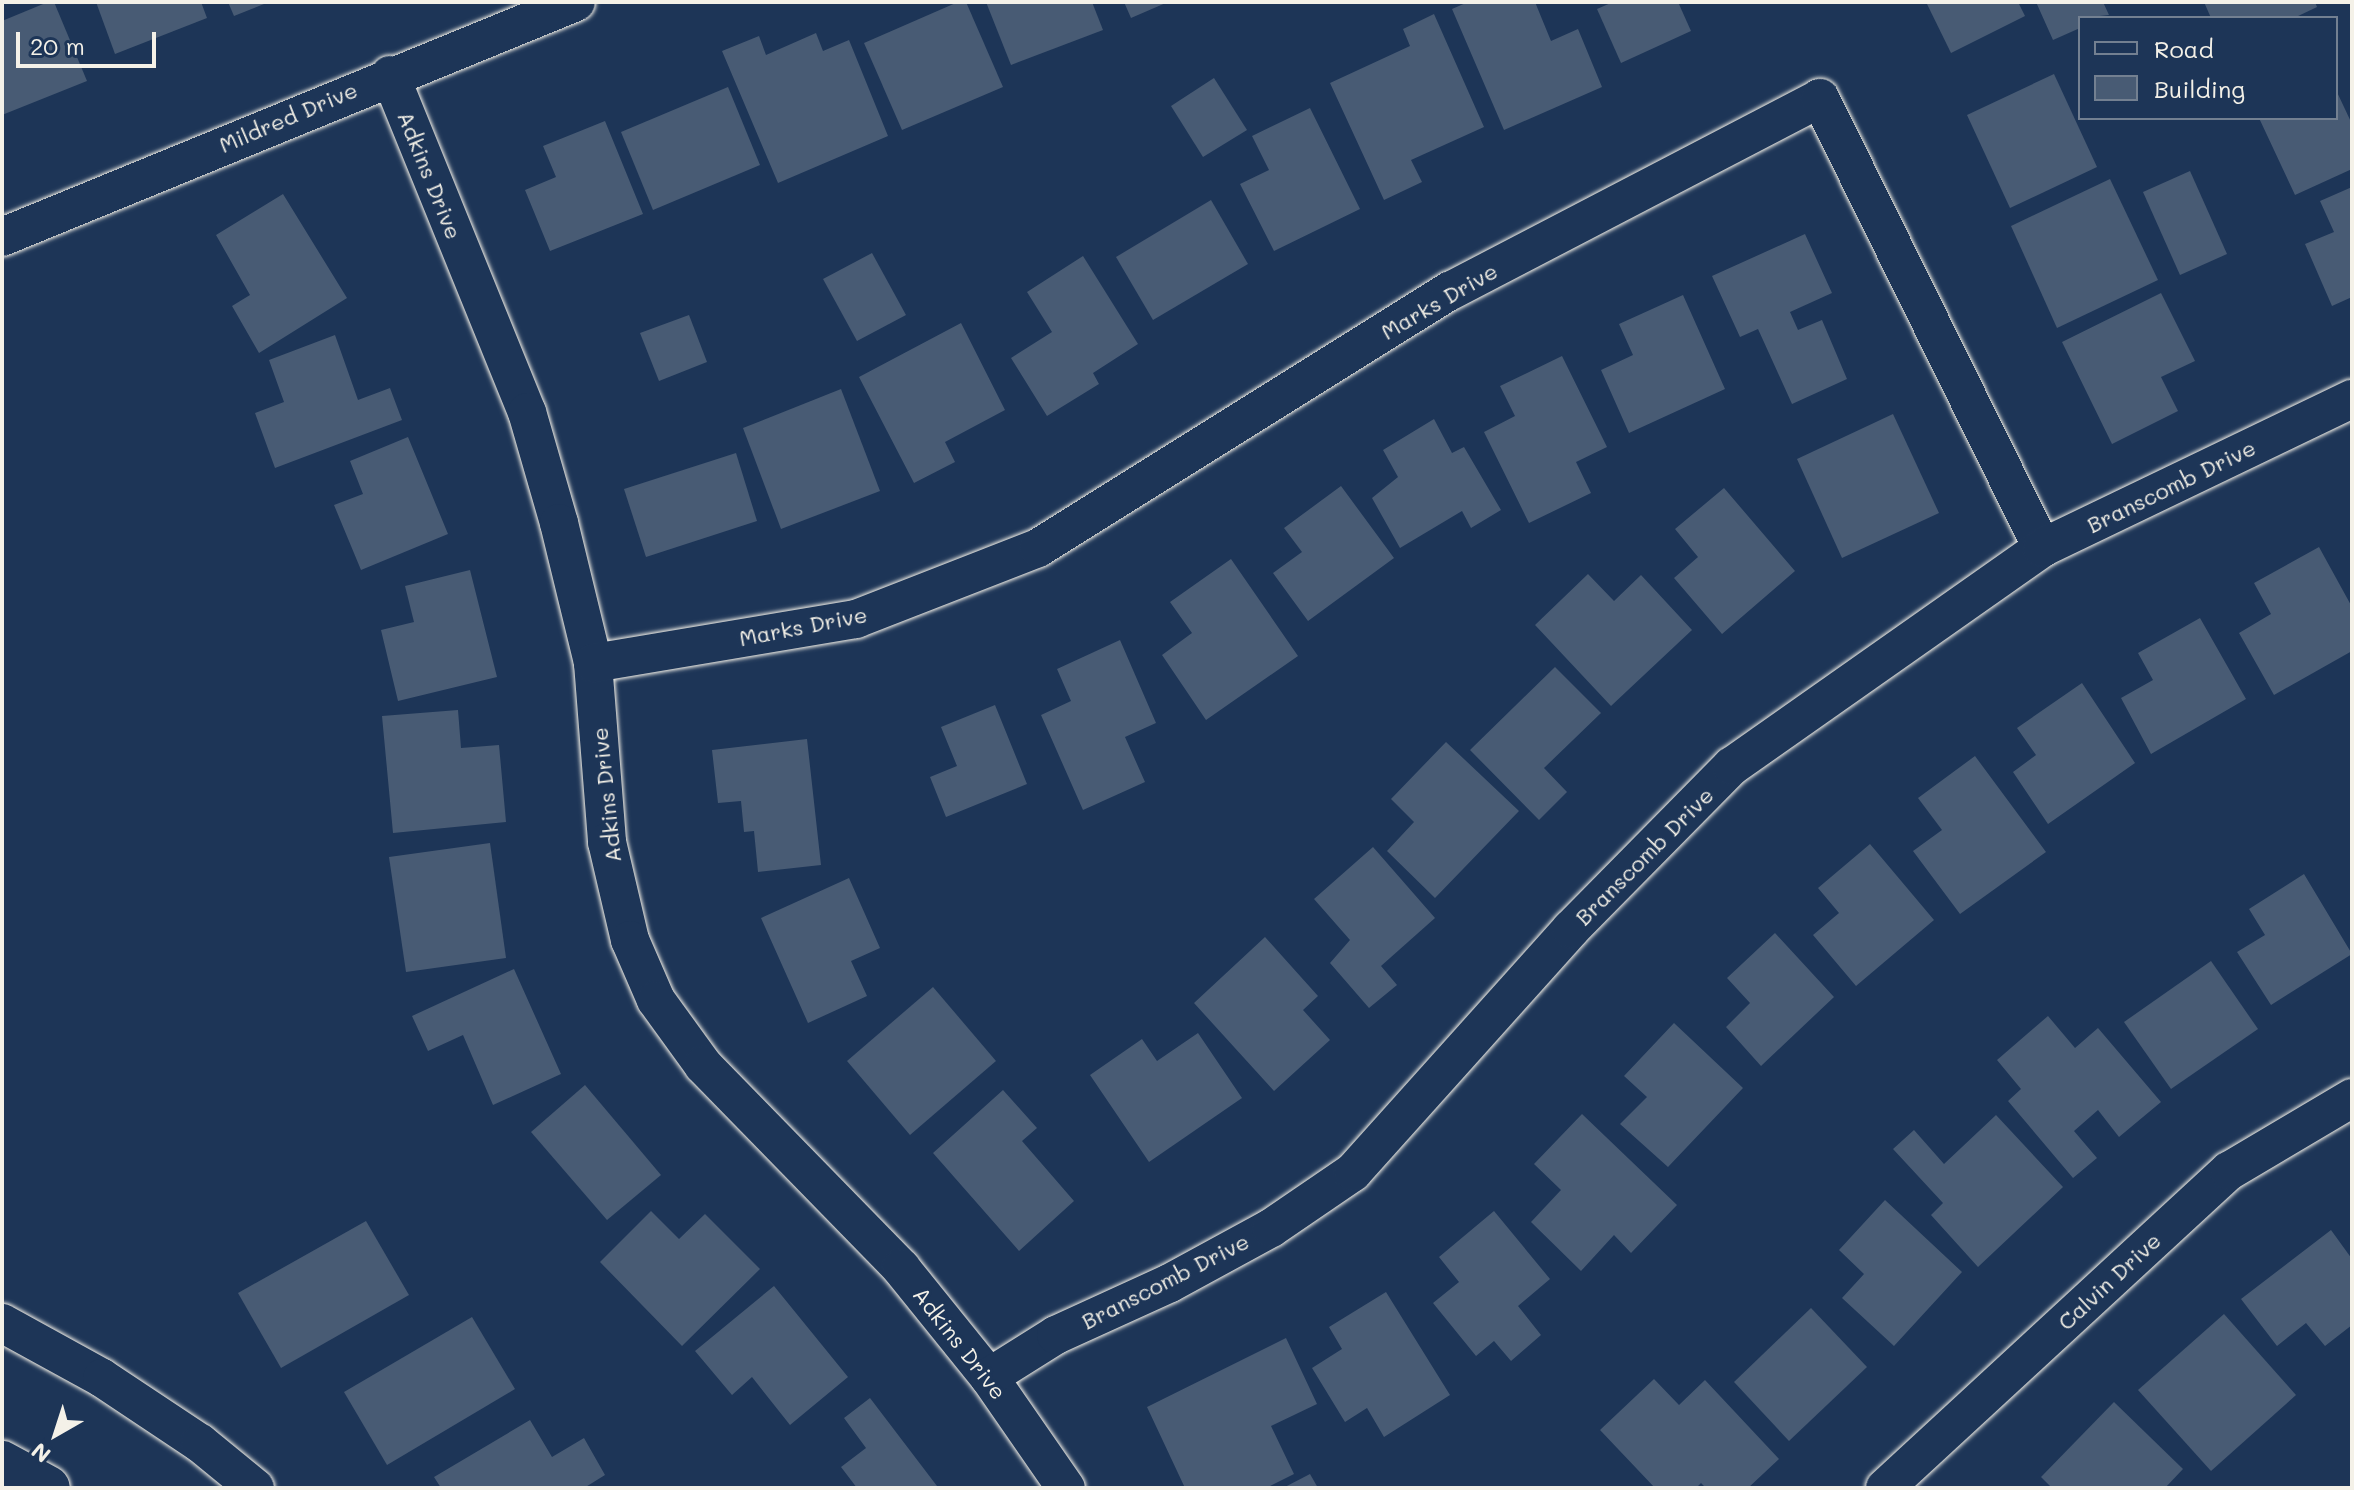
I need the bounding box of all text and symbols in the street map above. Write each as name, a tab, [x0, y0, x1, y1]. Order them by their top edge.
scale bar	[20, 16, 160, 66]
legend	[2078, 16, 2338, 120]
text: 20 m	[30, 30, 85, 61]
text: Road	[2154, 33, 2214, 64]
text: Building	[2154, 73, 2245, 104]
street label: Mildred Drive	[215, 76, 361, 158]
street label: Adkins Drive	[392, 107, 468, 243]
street label: Marks Drive	[1376, 257, 1502, 345]
street label: Branscomb Drive	[2083, 434, 2259, 538]
street label: Marks Drive	[737, 601, 869, 651]
street label: Adkins Drive	[586, 726, 626, 864]
street label: Branscomb Drive	[1570, 782, 1718, 930]
street label: Branscomb Drive	[1077, 1227, 1253, 1335]
street label: Calvin Drive	[2052, 1227, 2166, 1335]
street label: Adkins Drive	[908, 1281, 1012, 1405]
north arrow	[16, 1394, 96, 1474]
text: N	[25, 1437, 56, 1470]

